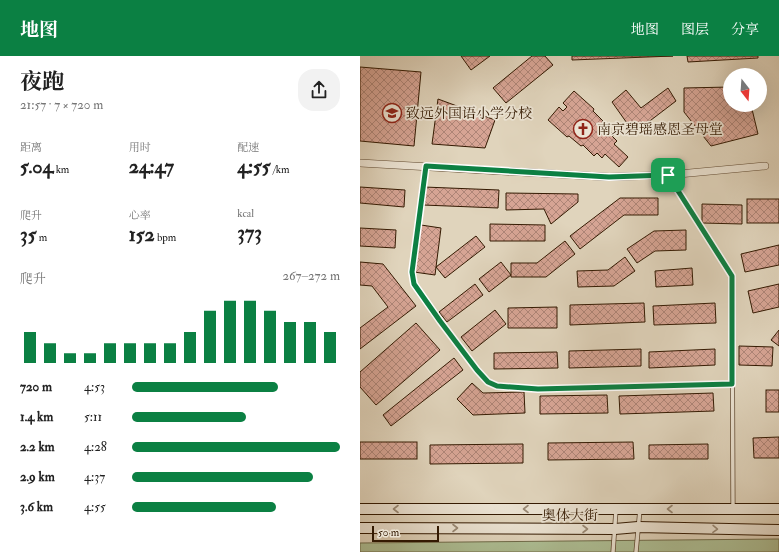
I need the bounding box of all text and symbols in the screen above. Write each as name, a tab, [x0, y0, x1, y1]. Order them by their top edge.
text: 地图	[20, 18, 58, 42]
text: 地图	[631, 21, 659, 38]
text: 图层	[681, 21, 709, 38]
text: 分享	[731, 21, 759, 38]
text: 夜跑	[20, 68, 64, 96]
north arrow	[723, 68, 767, 112]
map controls	[723, 68, 767, 112]
button: share	[298, 69, 340, 111]
text: 21:57 · 7 × 720 m	[20, 97, 103, 113]
school or university icon: 致远外国语小学分校	[381, 102, 403, 124]
place label: 致远外国语小学分校	[406, 105, 532, 122]
church icon: 南京碧瑶感恩圣母堂	[572, 118, 594, 140]
place label: 南京碧瑶感恩圣母堂	[597, 121, 723, 138]
text: 距离	[20, 141, 42, 154]
text: 用时	[129, 141, 151, 154]
text: 配速	[237, 141, 259, 154]
text: 5.04	[20, 154, 53, 179]
text: 24:47	[129, 154, 174, 179]
text: 4:55	[237, 154, 271, 179]
pin	[651, 158, 685, 192]
text: km	[53, 163, 69, 176]
text: /km	[271, 163, 290, 176]
icon: arrive	[657, 164, 679, 186]
text: kcal	[237, 207, 254, 220]
text: 爬升	[20, 209, 42, 222]
text: 心率	[129, 209, 151, 222]
text: 373	[237, 220, 262, 245]
text: 35	[20, 222, 36, 247]
text: 152	[129, 222, 155, 247]
text: m	[36, 231, 47, 244]
text: bpm	[155, 231, 176, 244]
text: 267–272 m	[282, 268, 340, 284]
text: 爬升	[20, 271, 46, 287]
text: 720 m	[20, 379, 52, 395]
text: 4:53	[84, 379, 105, 395]
text: 1.4 km	[20, 409, 53, 425]
text: 5:11	[84, 409, 102, 425]
text: 2.2 km	[20, 439, 55, 455]
text: 4:28	[84, 439, 107, 455]
text: 2.9 km	[20, 469, 55, 485]
text: 4:37	[84, 469, 105, 485]
text: 3.6 km	[20, 499, 53, 515]
text: 4:55	[84, 499, 106, 515]
one-way arrow	[393, 505, 399, 513]
one-way arrow	[523, 505, 529, 513]
one-way arrow	[667, 505, 673, 513]
street label: 奥体大街	[542, 507, 598, 524]
scale bar	[372, 524, 439, 543]
one-way arrow	[452, 524, 458, 532]
one-way arrow	[582, 525, 588, 533]
one-way arrow	[712, 525, 718, 533]
text: 50 m	[378, 526, 399, 539]

